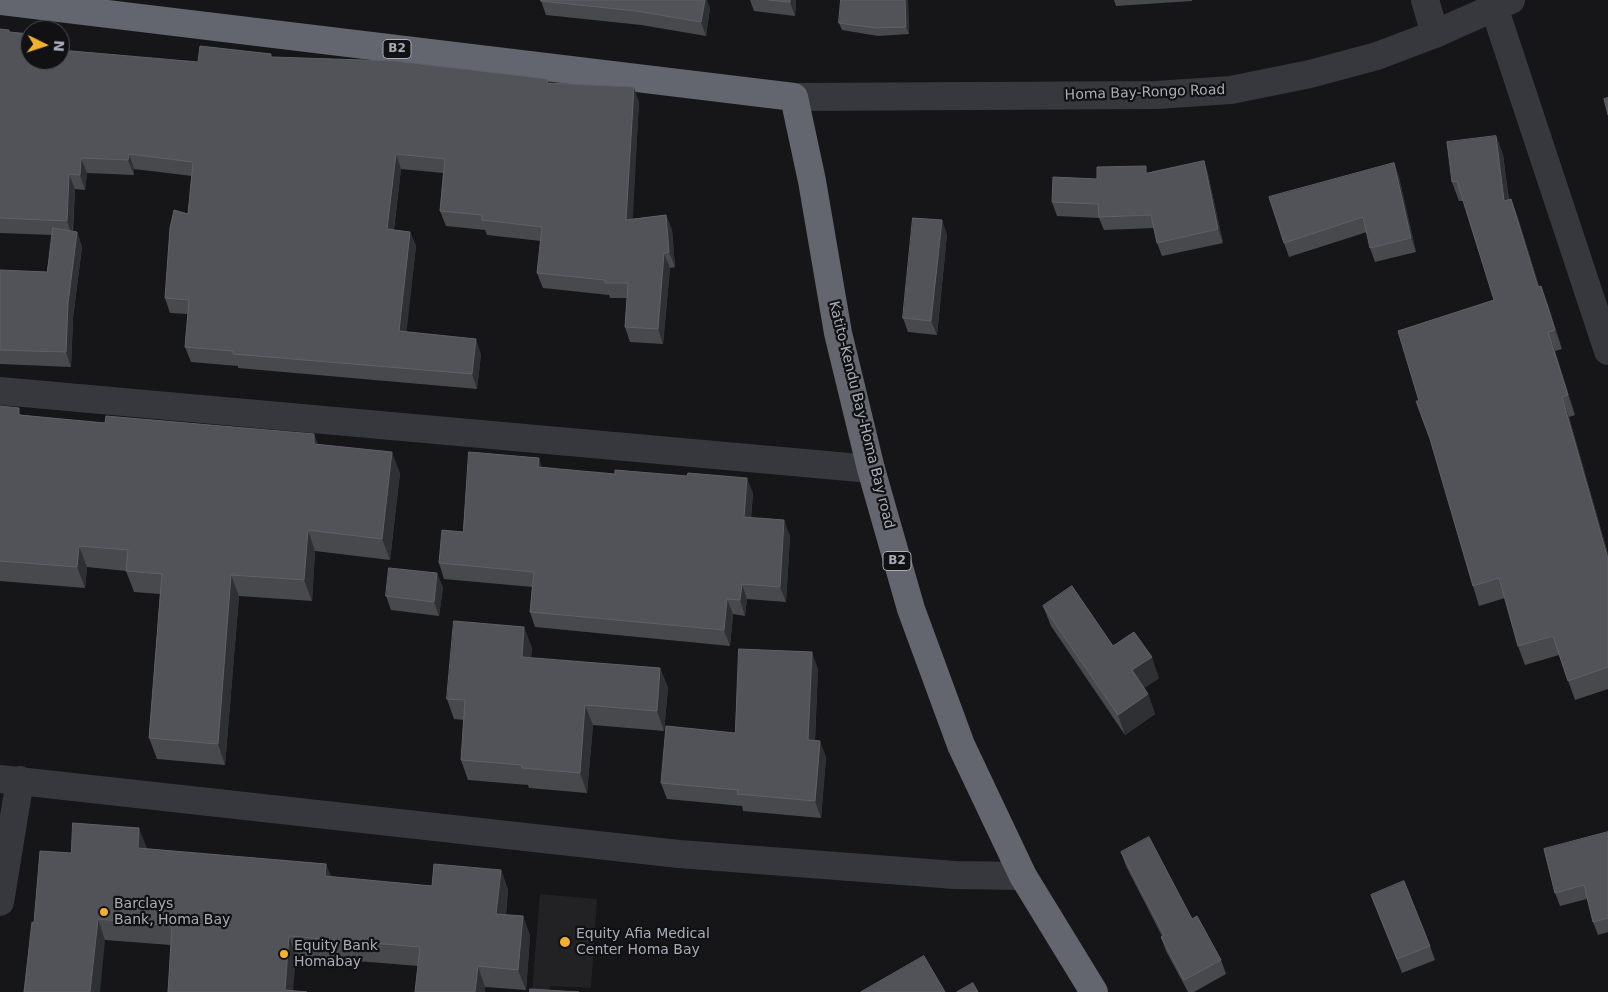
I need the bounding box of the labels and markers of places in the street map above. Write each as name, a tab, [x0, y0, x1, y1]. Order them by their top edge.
place label: Barclays Bank, Homa Bay	[114, 896, 230, 929]
marker: Barclays Bank, Homa Bay	[98, 906, 110, 918]
place label: Equity Afia Medical Center Homa Bay	[576, 926, 710, 959]
marker: Equity Afia Medical Center Homa Bay	[558, 935, 572, 949]
place label: Equity Bank Homabay	[294, 938, 378, 970]
marker: Equity Bank Homabay	[278, 948, 290, 960]

